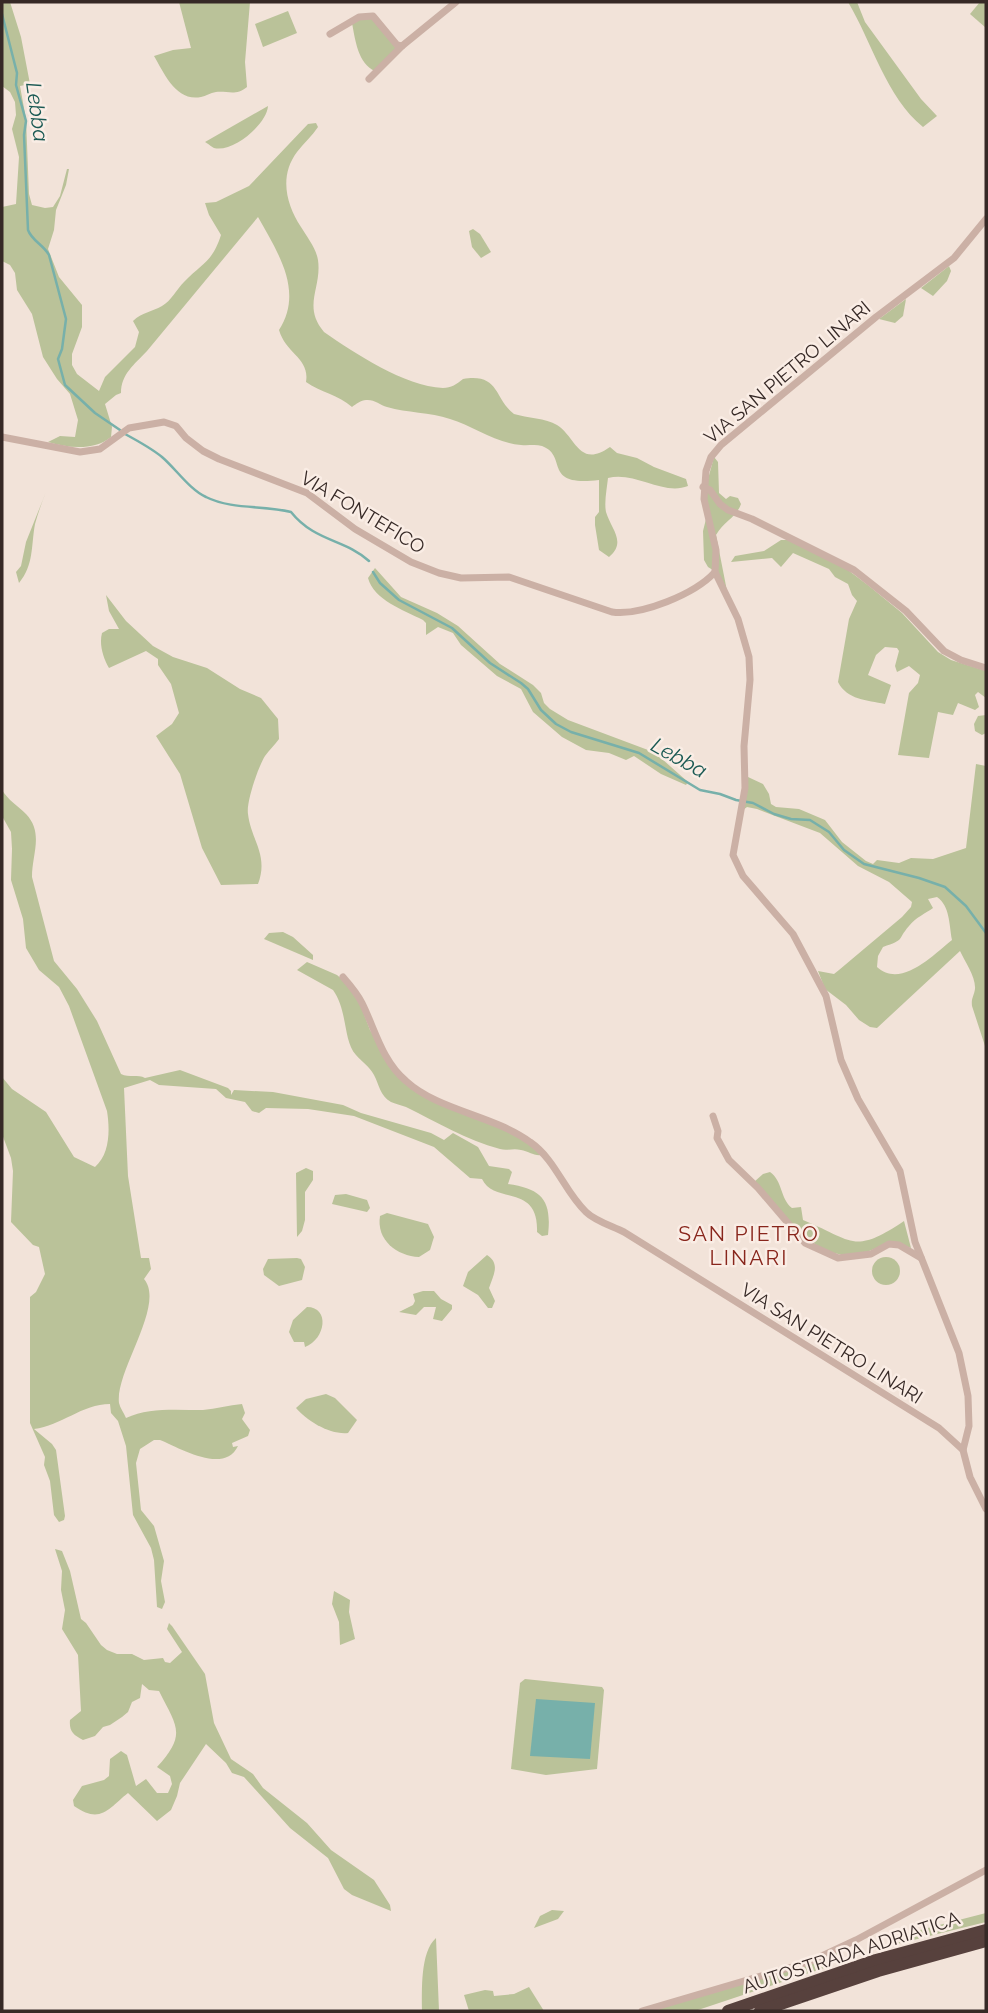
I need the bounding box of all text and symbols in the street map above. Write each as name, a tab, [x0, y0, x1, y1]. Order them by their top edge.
water label: Lebba	[21, 81, 54, 143]
street label: VIA SAN PIETRO LINARI	[700, 296, 874, 448]
street label: VIA FONTEFICO	[297, 466, 429, 558]
water label: Lebba	[647, 732, 711, 783]
district label: SAN PIETRO LINARI	[678, 1221, 820, 1270]
street label: VIA SAN PIETRO LINARI	[737, 1278, 927, 1408]
street label: AUTOSTRADA ADRIATICA	[740, 1906, 962, 1998]

